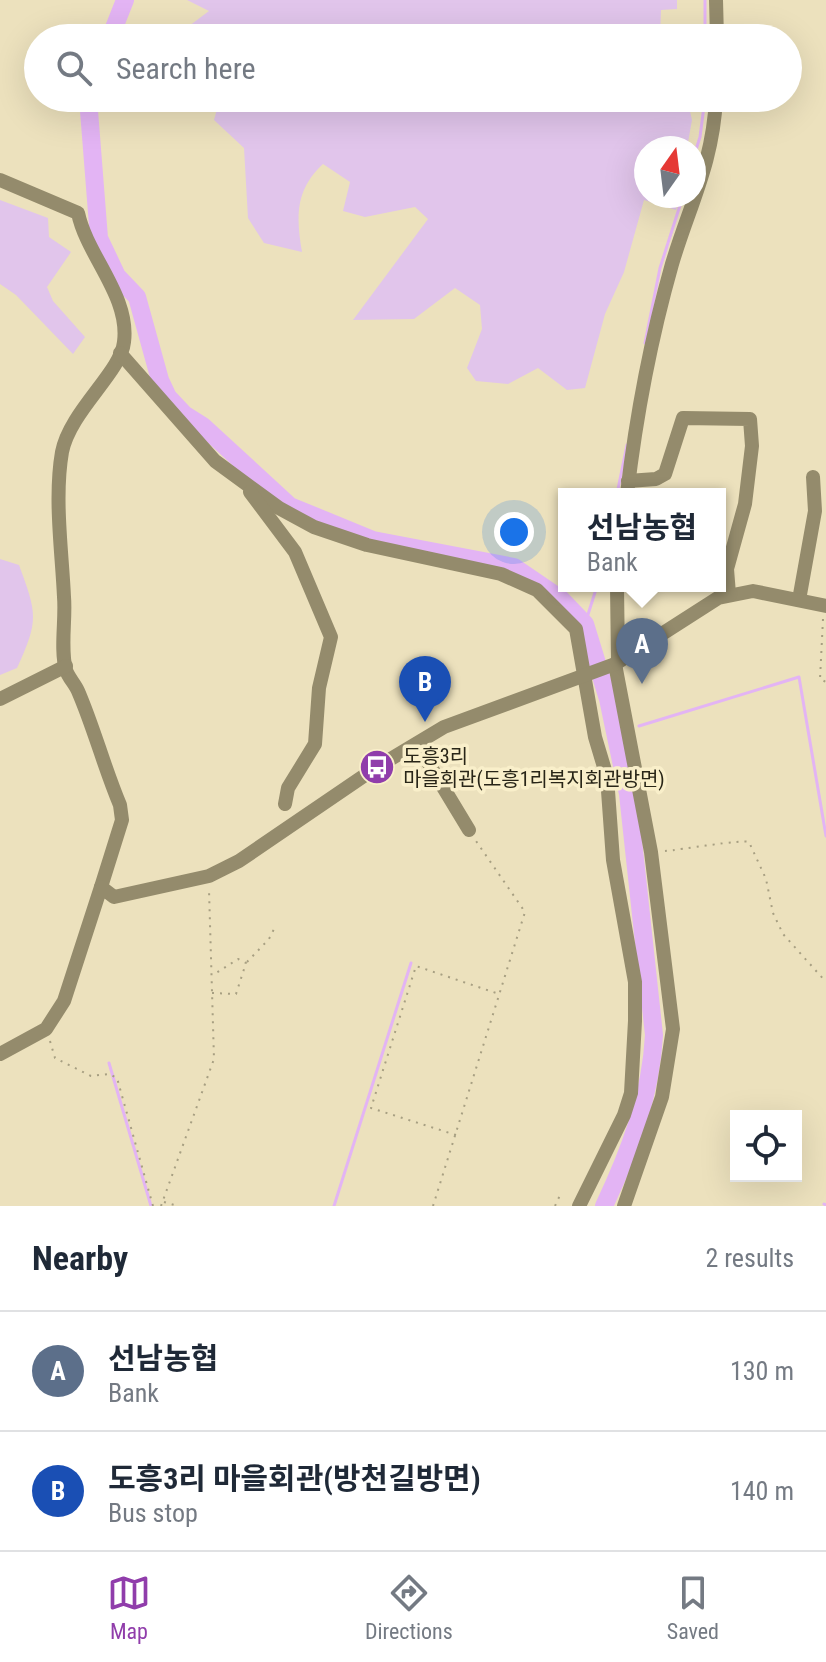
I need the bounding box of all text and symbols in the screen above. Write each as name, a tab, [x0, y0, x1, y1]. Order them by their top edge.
search box	[24, 24, 802, 112]
icon: search	[52, 46, 96, 90]
text: Search here	[116, 51, 256, 86]
north arrow	[634, 136, 706, 208]
popup	[558, 488, 726, 592]
text: 선남농협	[587, 510, 697, 545]
your location	[494, 512, 534, 552]
text: Bank	[587, 547, 638, 577]
pin: A	[616, 618, 668, 684]
pin: B	[399, 656, 451, 722]
place label: 도흥3리 마을회관(도흥1리복지회관방면)	[403, 744, 665, 791]
bus stop icon: 도흥3리 마을회관(도흥1리복지회관방면)	[358, 748, 396, 786]
map controls	[730, 1110, 802, 1182]
button: locate	[730, 1110, 802, 1182]
text: Nearby	[32, 1238, 128, 1278]
text: 2 results	[705, 1243, 794, 1273]
text: 선남농협	[108, 1341, 218, 1376]
text: A	[50, 1356, 66, 1386]
text: 130 m	[730, 1356, 794, 1386]
text: Bank	[108, 1378, 159, 1408]
text: 도흥3리 마을회관(방천길방면)	[108, 1461, 481, 1496]
text: B	[51, 1476, 65, 1506]
text: 140 m	[730, 1476, 794, 1506]
text: Bus stop	[108, 1498, 198, 1528]
tab: Map	[107, 1571, 151, 1644]
tab: Directions	[365, 1571, 453, 1644]
tab: Saved	[667, 1571, 719, 1644]

